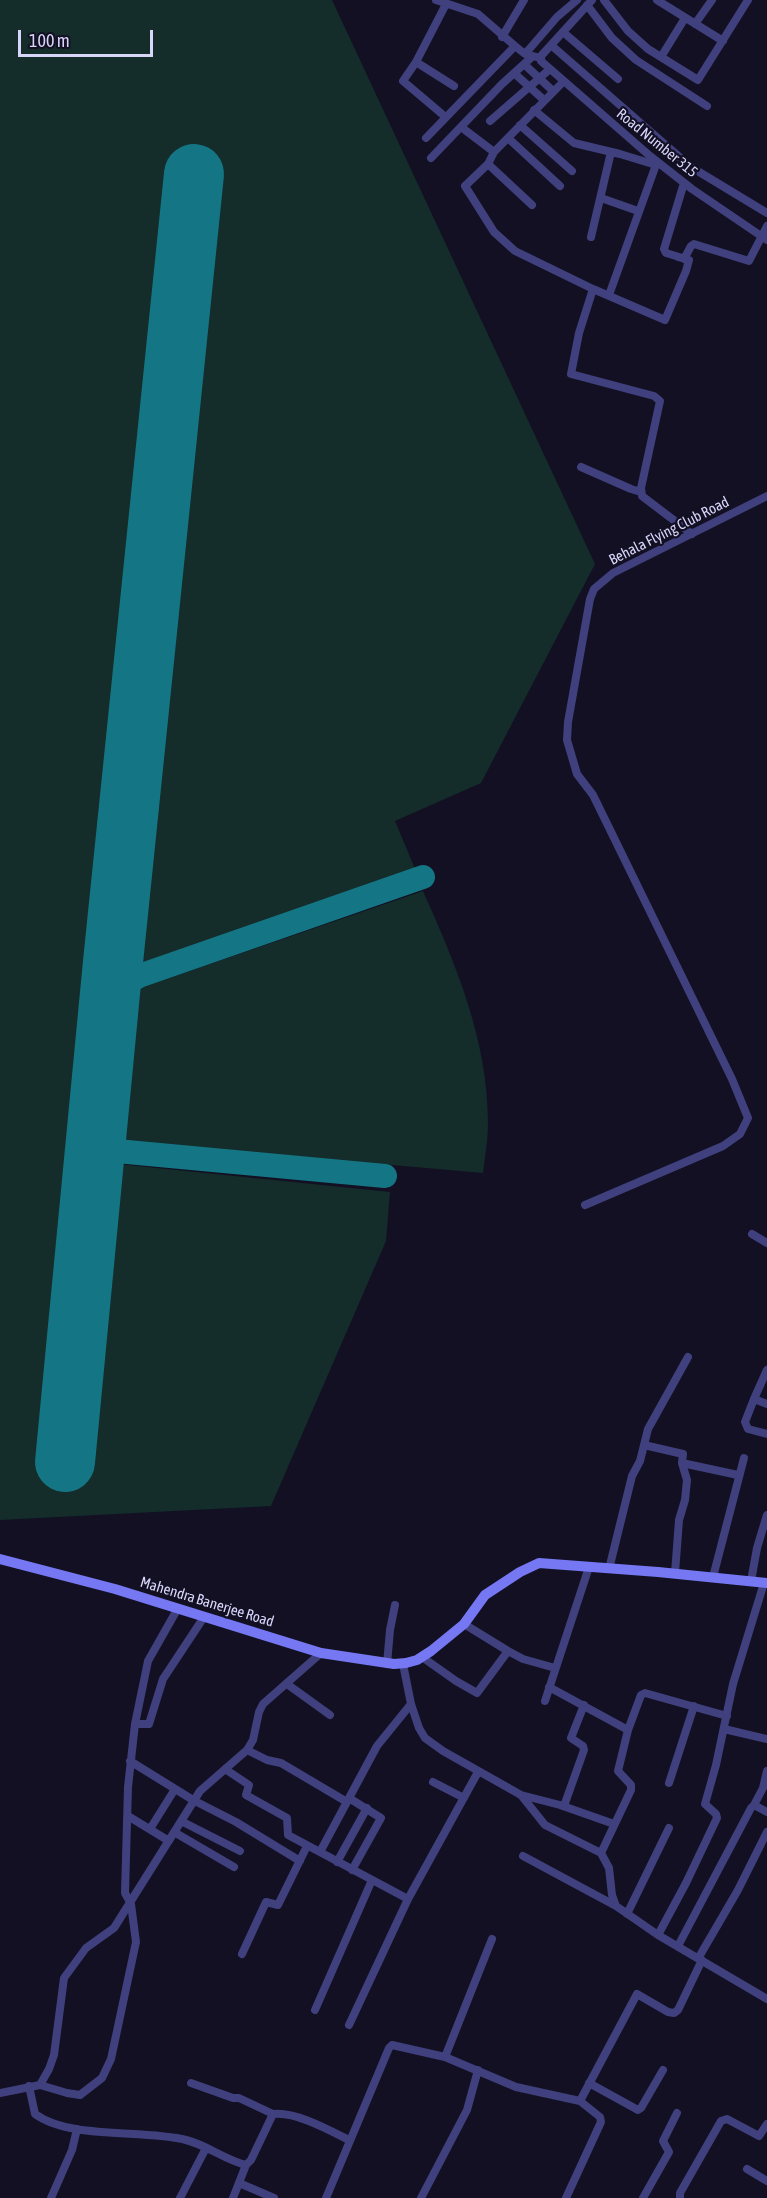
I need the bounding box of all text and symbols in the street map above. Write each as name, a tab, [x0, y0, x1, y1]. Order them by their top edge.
scale bar	[21, 18, 156, 56]
text: 100 m	[29, 30, 70, 51]
street label: Road Number 315	[613, 105, 701, 181]
street label: Behala Flying Club Road	[606, 493, 732, 569]
street label: Mahendra Banerjee Road	[138, 1573, 276, 1631]

